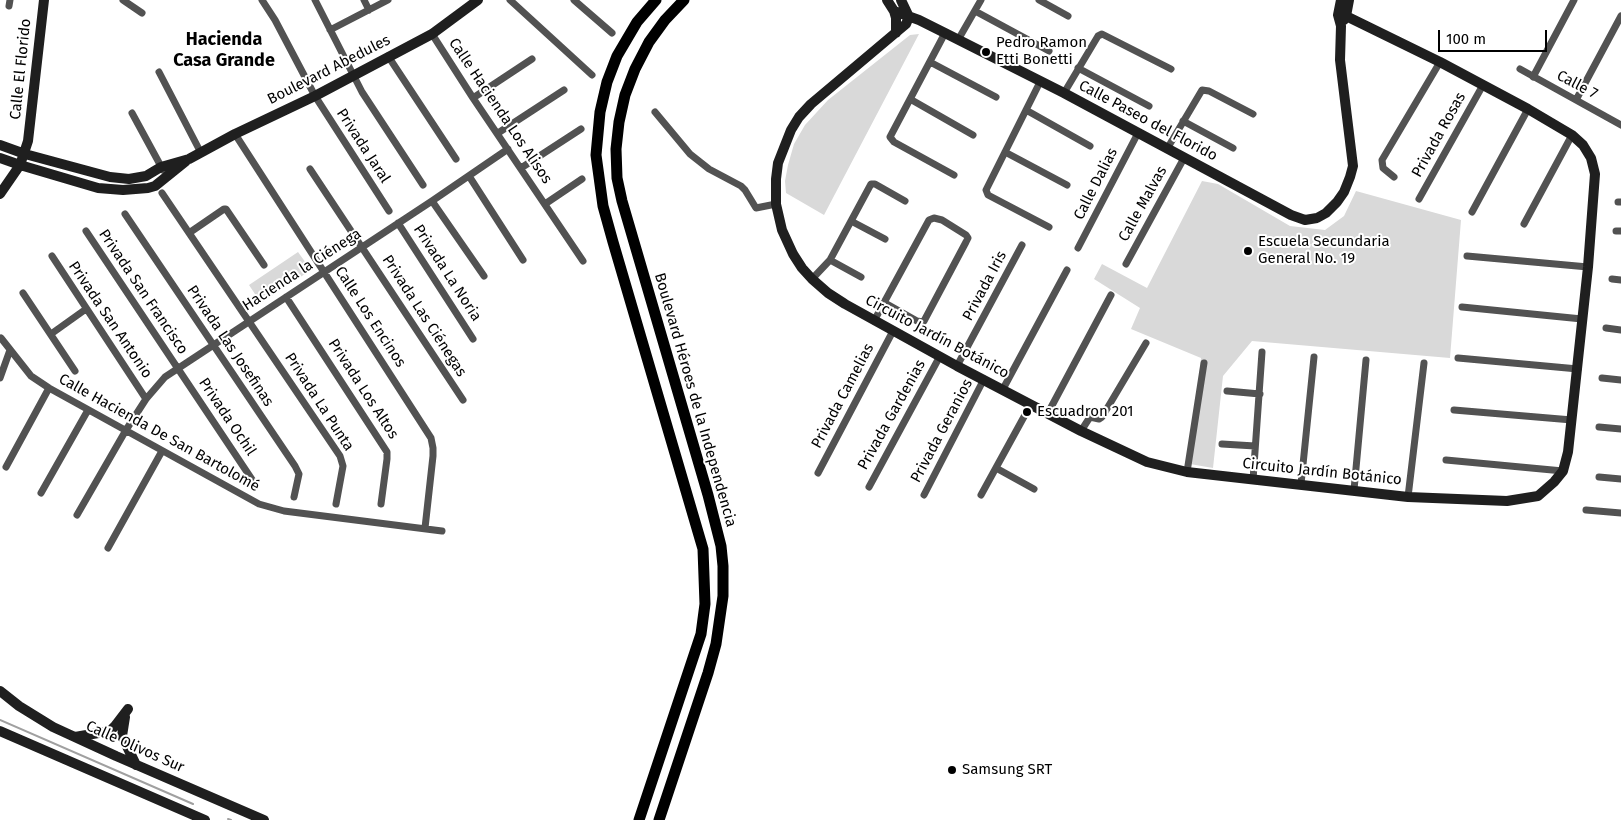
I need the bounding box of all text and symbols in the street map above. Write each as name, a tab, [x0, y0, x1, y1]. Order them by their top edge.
street label: Calle El Florido	[7, 18, 35, 120]
scale bar	[1441, 20, 1550, 52]
district label: Hacienda Casa Grande	[173, 29, 275, 72]
text: 100 m	[1446, 30, 1486, 48]
street label: Boulevard Abedules	[265, 31, 393, 109]
place label: Pedro Ramon Etti Bonetti	[996, 34, 1087, 69]
street label: Calle Hacienda Los Alisos	[445, 35, 555, 187]
marker: Pedro Ramon Etti Bonetti	[980, 46, 992, 58]
street label: Calle 7	[1553, 67, 1601, 103]
street label: Calle Paseo del Florido	[1076, 77, 1220, 165]
street label: Privada Rosas	[1408, 89, 1470, 181]
street label: Privada Jaral	[332, 105, 394, 187]
street label: Calle Dalias	[1070, 145, 1122, 223]
street label: Calle Malvas	[1115, 163, 1171, 245]
street label: Privada La Noria	[409, 221, 485, 325]
street label: Hacienda la Ciénega	[239, 225, 365, 315]
street label: Privada San Francisco	[94, 226, 192, 358]
place label: Escuela Secundaria General No. 19	[1258, 233, 1390, 268]
marker: Escuela Secundaria General No. 19	[1242, 245, 1254, 257]
street label: Privada Iris	[959, 248, 1011, 324]
street label: Privada Las Ciénegas	[378, 252, 470, 380]
street label: Privada San Antonio	[64, 258, 156, 382]
street label: Calle Los Encinos	[331, 263, 409, 371]
street label: Boulevard Héroes de la Independencia	[650, 271, 740, 529]
street label: Privada Las Josefinas	[183, 282, 277, 410]
street label: Circuito Jardín Botánico	[862, 291, 1012, 383]
street label: Privada Los Altos	[324, 336, 402, 442]
street label: Privada Camelias	[808, 341, 878, 451]
street label: Privada La Punta	[281, 349, 357, 455]
street label: Privada Gardenias	[854, 357, 930, 473]
street label: Calle Hacienda De San Bartolomé	[55, 370, 263, 496]
street label: Privada Ochil	[194, 375, 260, 459]
street label: Privada Geranios	[907, 376, 977, 486]
place label: Escuadron 201	[1037, 403, 1134, 421]
marker: Escuadron 201	[1021, 406, 1033, 418]
street label: Circuito Jardín Botánico	[1241, 455, 1403, 489]
street label: Calle Olivos Sur	[83, 717, 187, 777]
place label: Samsung SRT	[962, 761, 1052, 779]
marker: Samsung SRT	[946, 764, 958, 776]

